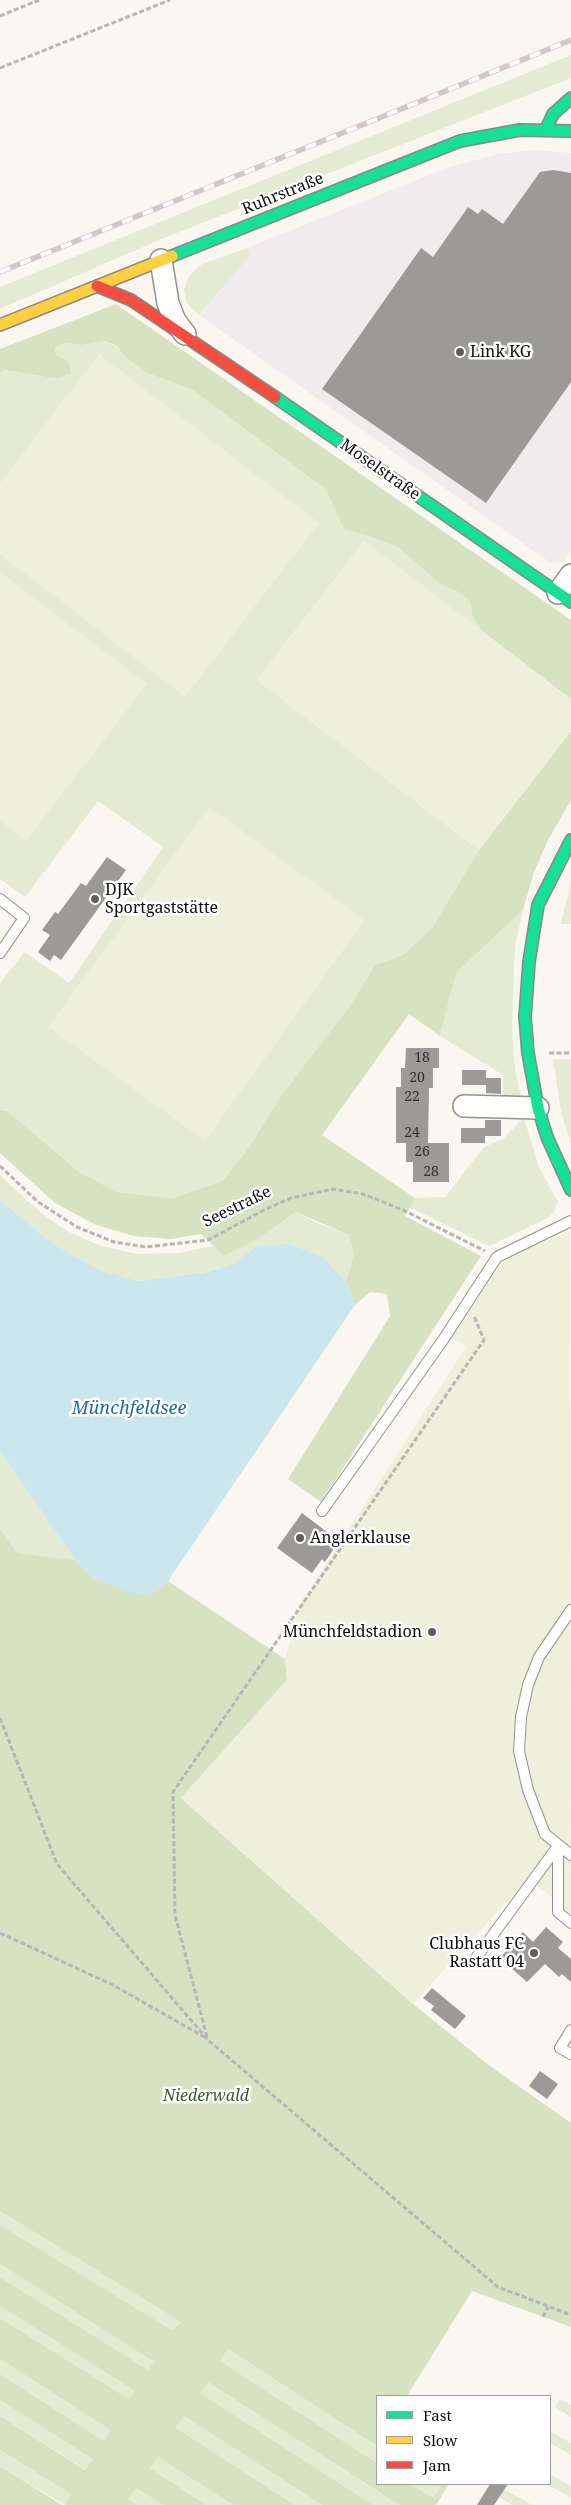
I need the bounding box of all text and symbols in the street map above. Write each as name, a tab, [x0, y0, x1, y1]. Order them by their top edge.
street label: Ruhrstraße	[239, 169, 327, 219]
place label: Link KG	[470, 342, 531, 362]
marker: Link KG	[454, 346, 466, 358]
street label: Moselstraße	[336, 435, 424, 505]
place label: DJK Sportgaststätte	[105, 880, 218, 918]
marker: DJK Sportgaststätte	[89, 893, 101, 905]
house number: 18	[414, 1050, 430, 1066]
house number: 20	[409, 1070, 425, 1086]
house number: 22	[404, 1089, 420, 1105]
house number: 24	[404, 1125, 420, 1141]
house number: 26	[414, 1144, 430, 1160]
house number: 28	[423, 1164, 439, 1180]
street label: Seestraße	[200, 1182, 274, 1232]
water label: Münchfeldsee	[72, 1398, 186, 1420]
place label: Anglerklause	[310, 1528, 411, 1548]
marker: Anglerklause	[294, 1532, 306, 1544]
place label: Münchfeldstadion	[283, 1622, 422, 1642]
marker: Münchfeldstadion	[426, 1626, 438, 1638]
place label: Clubhaus FC Rastatt 04	[429, 1934, 524, 1972]
marker: Clubhaus FC Rastatt 04	[528, 1947, 540, 1959]
park label: Niederwald	[163, 2086, 249, 2106]
legend	[376, 2395, 551, 2485]
text: Fast	[423, 2405, 452, 2425]
text: Slow	[423, 2430, 457, 2450]
text: Jam	[423, 2455, 451, 2475]

